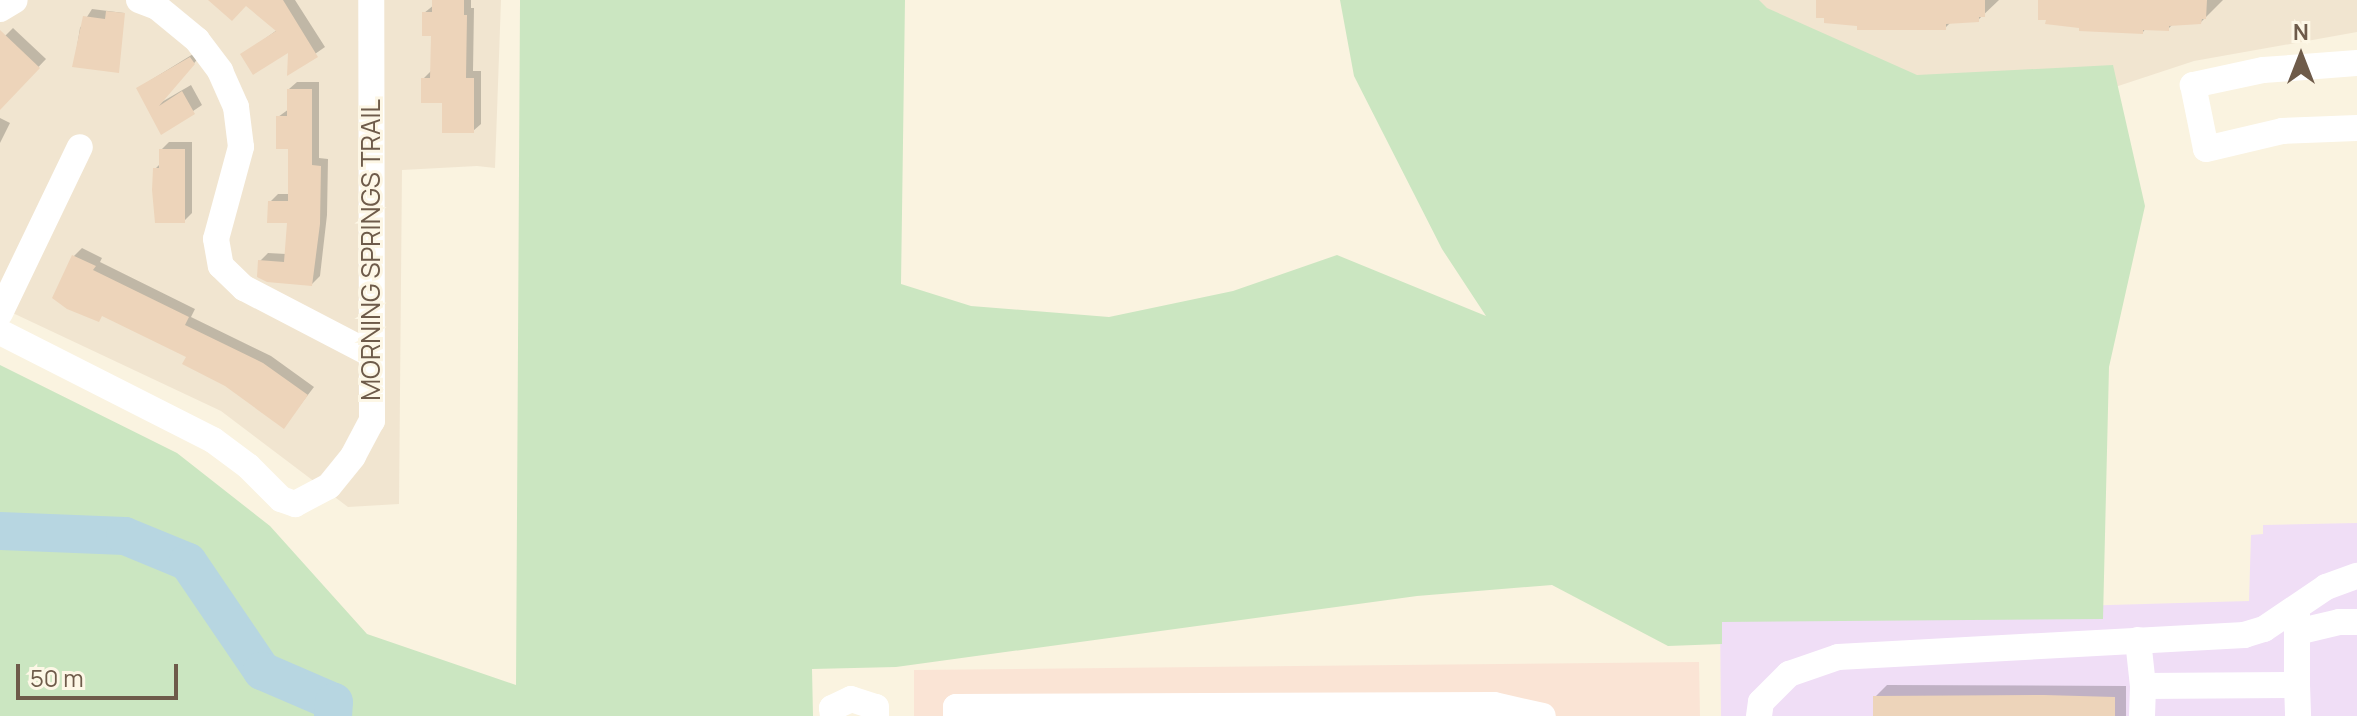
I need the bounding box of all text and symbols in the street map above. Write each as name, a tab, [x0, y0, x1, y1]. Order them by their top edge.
north arrow	[2261, 16, 2341, 96]
text: N	[2293, 17, 2309, 47]
street label: MORNING SPRINGS TRAIL	[355, 99, 387, 401]
scale bar	[20, 648, 182, 698]
text: 50 m	[30, 661, 84, 694]

